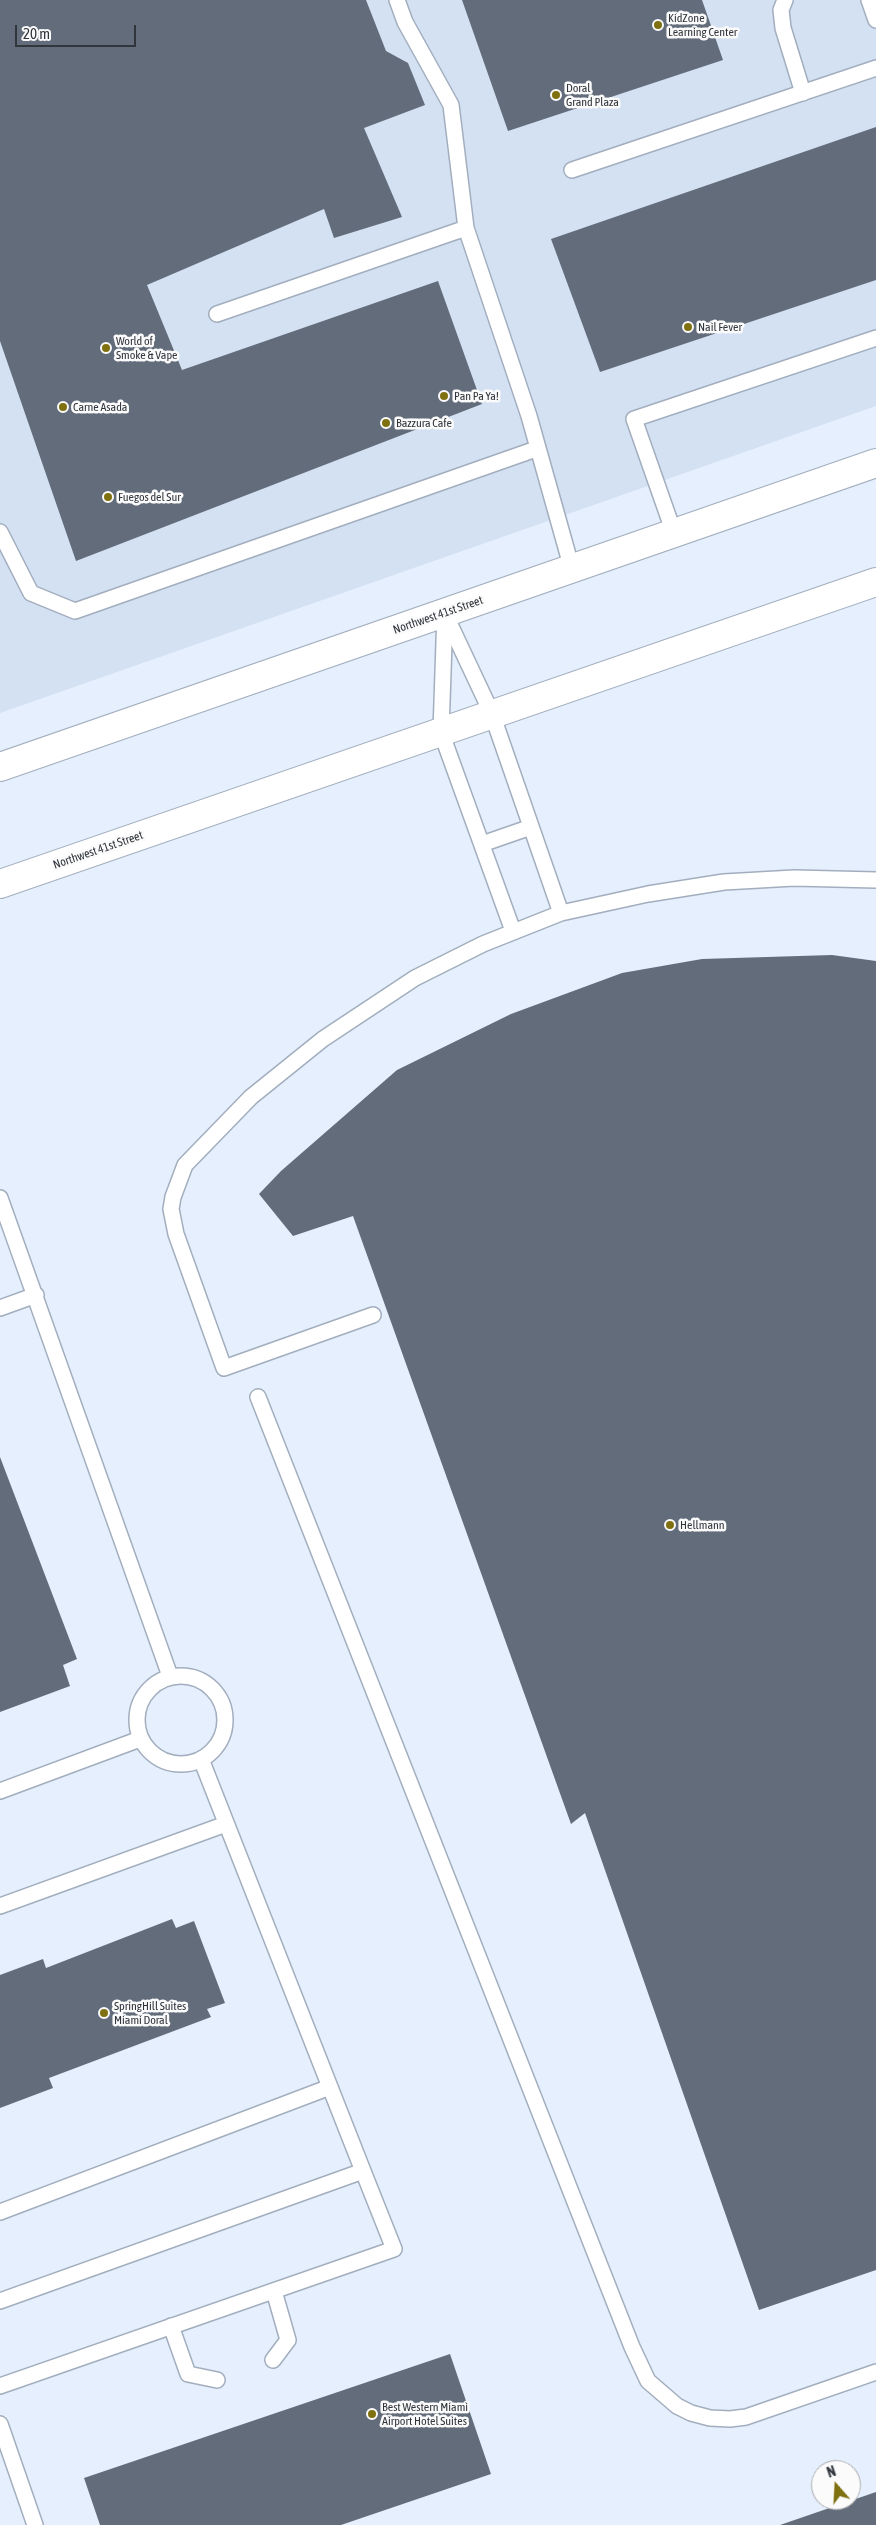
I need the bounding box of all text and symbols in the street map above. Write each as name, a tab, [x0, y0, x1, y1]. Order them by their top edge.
place label: KidZone Learning Center	[668, 11, 737, 39]
scale bar	[18, 15, 139, 47]
marker: KidZone Learning Center	[652, 19, 664, 31]
text: 20 m	[23, 25, 50, 42]
place label: Doral Grand Plaza	[566, 81, 619, 109]
marker: Doral Grand Plaza	[550, 89, 562, 101]
place label: Nail Fever	[698, 320, 742, 334]
marker: Nail Fever	[682, 321, 694, 333]
place label: World of Smoke & Vape	[116, 334, 178, 362]
marker: World of Smoke & Vape	[100, 342, 112, 354]
place label: Pan Pa Ya!	[454, 389, 499, 403]
marker: Pan Pa Ya!	[438, 390, 450, 402]
place label: Carne Asada	[73, 400, 127, 414]
marker: Carne Asada	[57, 401, 69, 413]
place label: Bazzura Cafe	[396, 416, 452, 430]
marker: Bazzura Cafe	[380, 417, 392, 429]
place label: Fuegos del Sur	[118, 490, 181, 504]
marker: Fuegos del Sur	[102, 491, 114, 503]
street label: Northwest 41st Street	[391, 593, 485, 637]
street label: Northwest 41st Street	[51, 828, 145, 872]
place label: Hellmann	[680, 1518, 725, 1532]
marker: Hellmann	[664, 1519, 676, 1531]
place label: SpringHill Suites Miami Doral	[114, 1999, 186, 2027]
marker: SpringHill Suites Miami Doral	[98, 2007, 110, 2019]
place label: Best Western Miami Airport Hotel Suites	[382, 2400, 468, 2428]
marker: Best Western Miami Airport Hotel Suites	[366, 2408, 378, 2420]
north arrow	[811, 2460, 861, 2510]
text: N	[825, 2463, 838, 2481]

